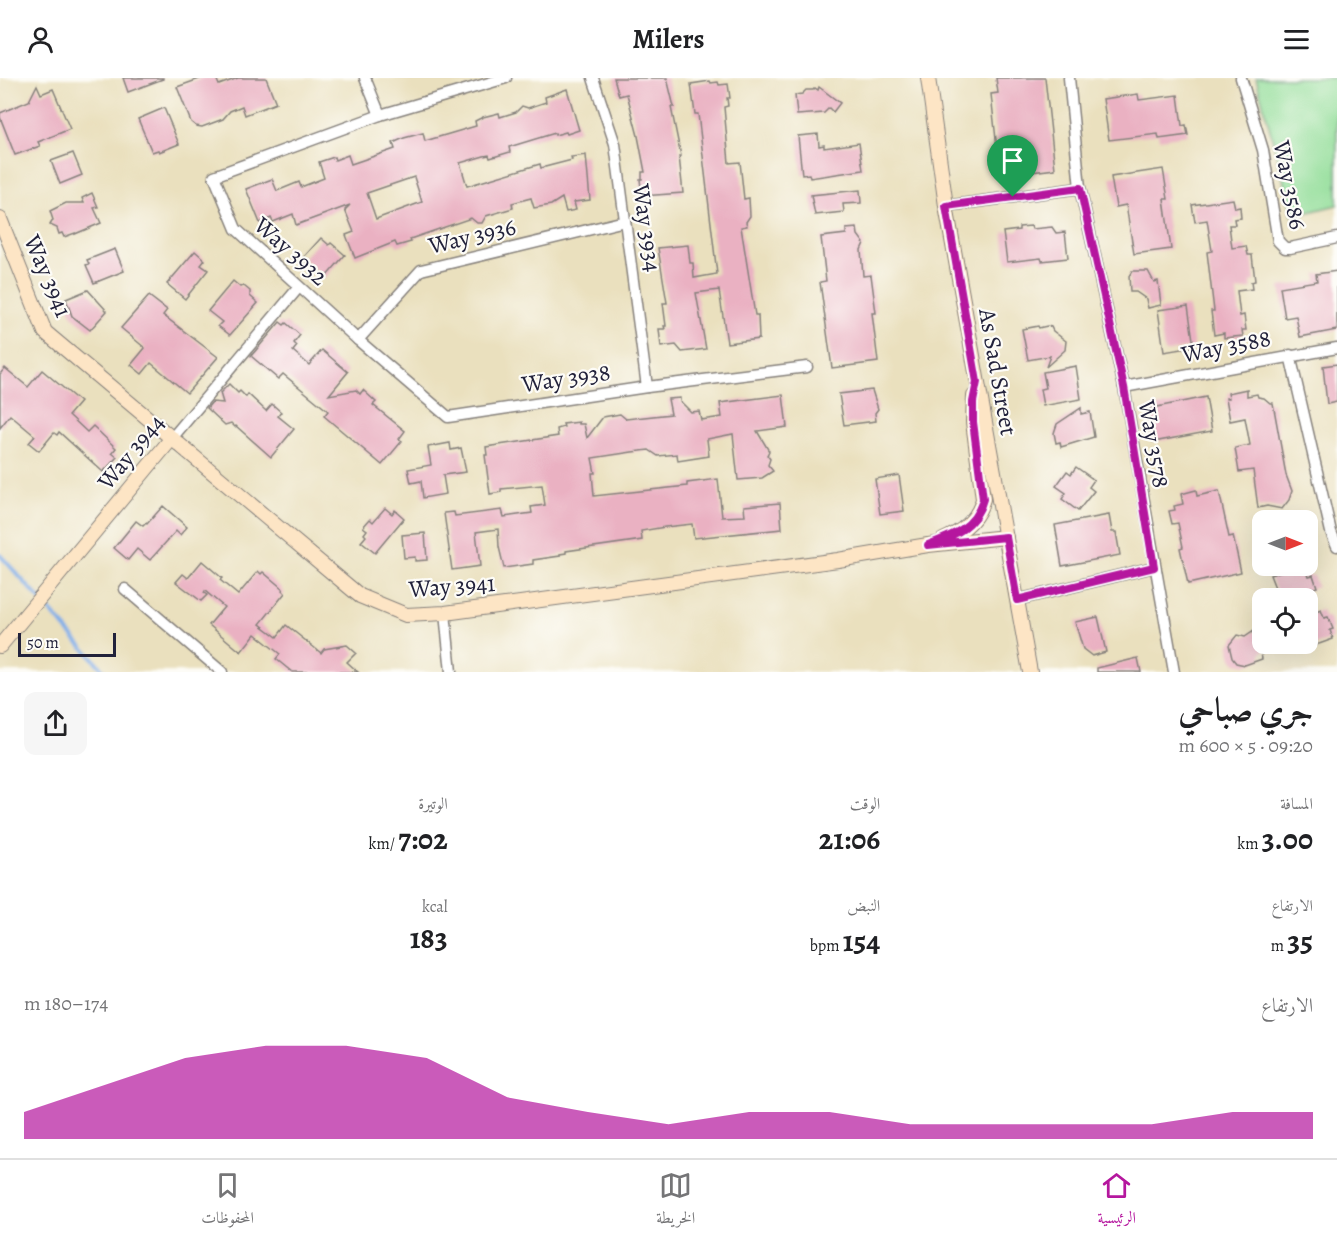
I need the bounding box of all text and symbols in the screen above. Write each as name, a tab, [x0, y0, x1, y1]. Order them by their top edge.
text: Milers	[632, 21, 705, 57]
icon: person	[24, 23, 57, 56]
icon: menu	[1280, 23, 1313, 56]
pin	[987, 135, 1038, 197]
street label: Way 3586	[1266, 137, 1314, 232]
icon: arrive	[996, 144, 1029, 177]
street label: Way 3934	[625, 181, 669, 274]
street label: Way 3932	[247, 209, 335, 293]
street label: Way 3936	[424, 210, 519, 262]
street label: Way 3941	[16, 229, 80, 322]
street label: As Sad Street	[971, 305, 1025, 438]
street label: Way 3588	[1178, 322, 1273, 371]
street label: Way 3938	[519, 356, 612, 400]
street label: Way 3578	[1130, 397, 1177, 490]
street label: Way 3944	[89, 407, 172, 497]
north arrow	[1252, 510, 1318, 576]
map controls	[1252, 510, 1318, 654]
street label: Way 3941	[407, 567, 496, 605]
button: locate	[1252, 588, 1318, 654]
scale bar	[18, 630, 116, 658]
text: 50 m	[27, 632, 59, 654]
text: جري صباحي	[1178, 687, 1313, 732]
button: share	[24, 692, 87, 755]
text: 09:20 · 5 × 600 m	[1179, 732, 1313, 759]
text: الوتيرة	[418, 793, 448, 815]
text: الوقت	[850, 793, 880, 815]
text: المسافة	[1280, 793, 1313, 815]
text: 7:02	[398, 819, 448, 859]
text: 21:06	[819, 819, 880, 859]
text: 3.00	[1262, 819, 1313, 859]
text: /km	[368, 833, 398, 855]
text: km	[1237, 833, 1262, 855]
text: النبض	[847, 895, 880, 917]
text: الارتفاع	[1271, 895, 1313, 917]
text: kcal	[422, 896, 448, 918]
text: 183	[410, 918, 448, 958]
text: 154	[843, 921, 880, 961]
text: 35	[1287, 921, 1313, 961]
text: bpm	[810, 935, 843, 957]
text: m	[1271, 935, 1287, 957]
text: 174–180 m	[24, 990, 108, 1017]
text: الارتفاع	[1261, 992, 1313, 1019]
tab: المحفوظات	[201, 1169, 254, 1233]
tab: الخريطة	[656, 1169, 695, 1233]
tab: الرئيسية	[1097, 1169, 1136, 1233]

